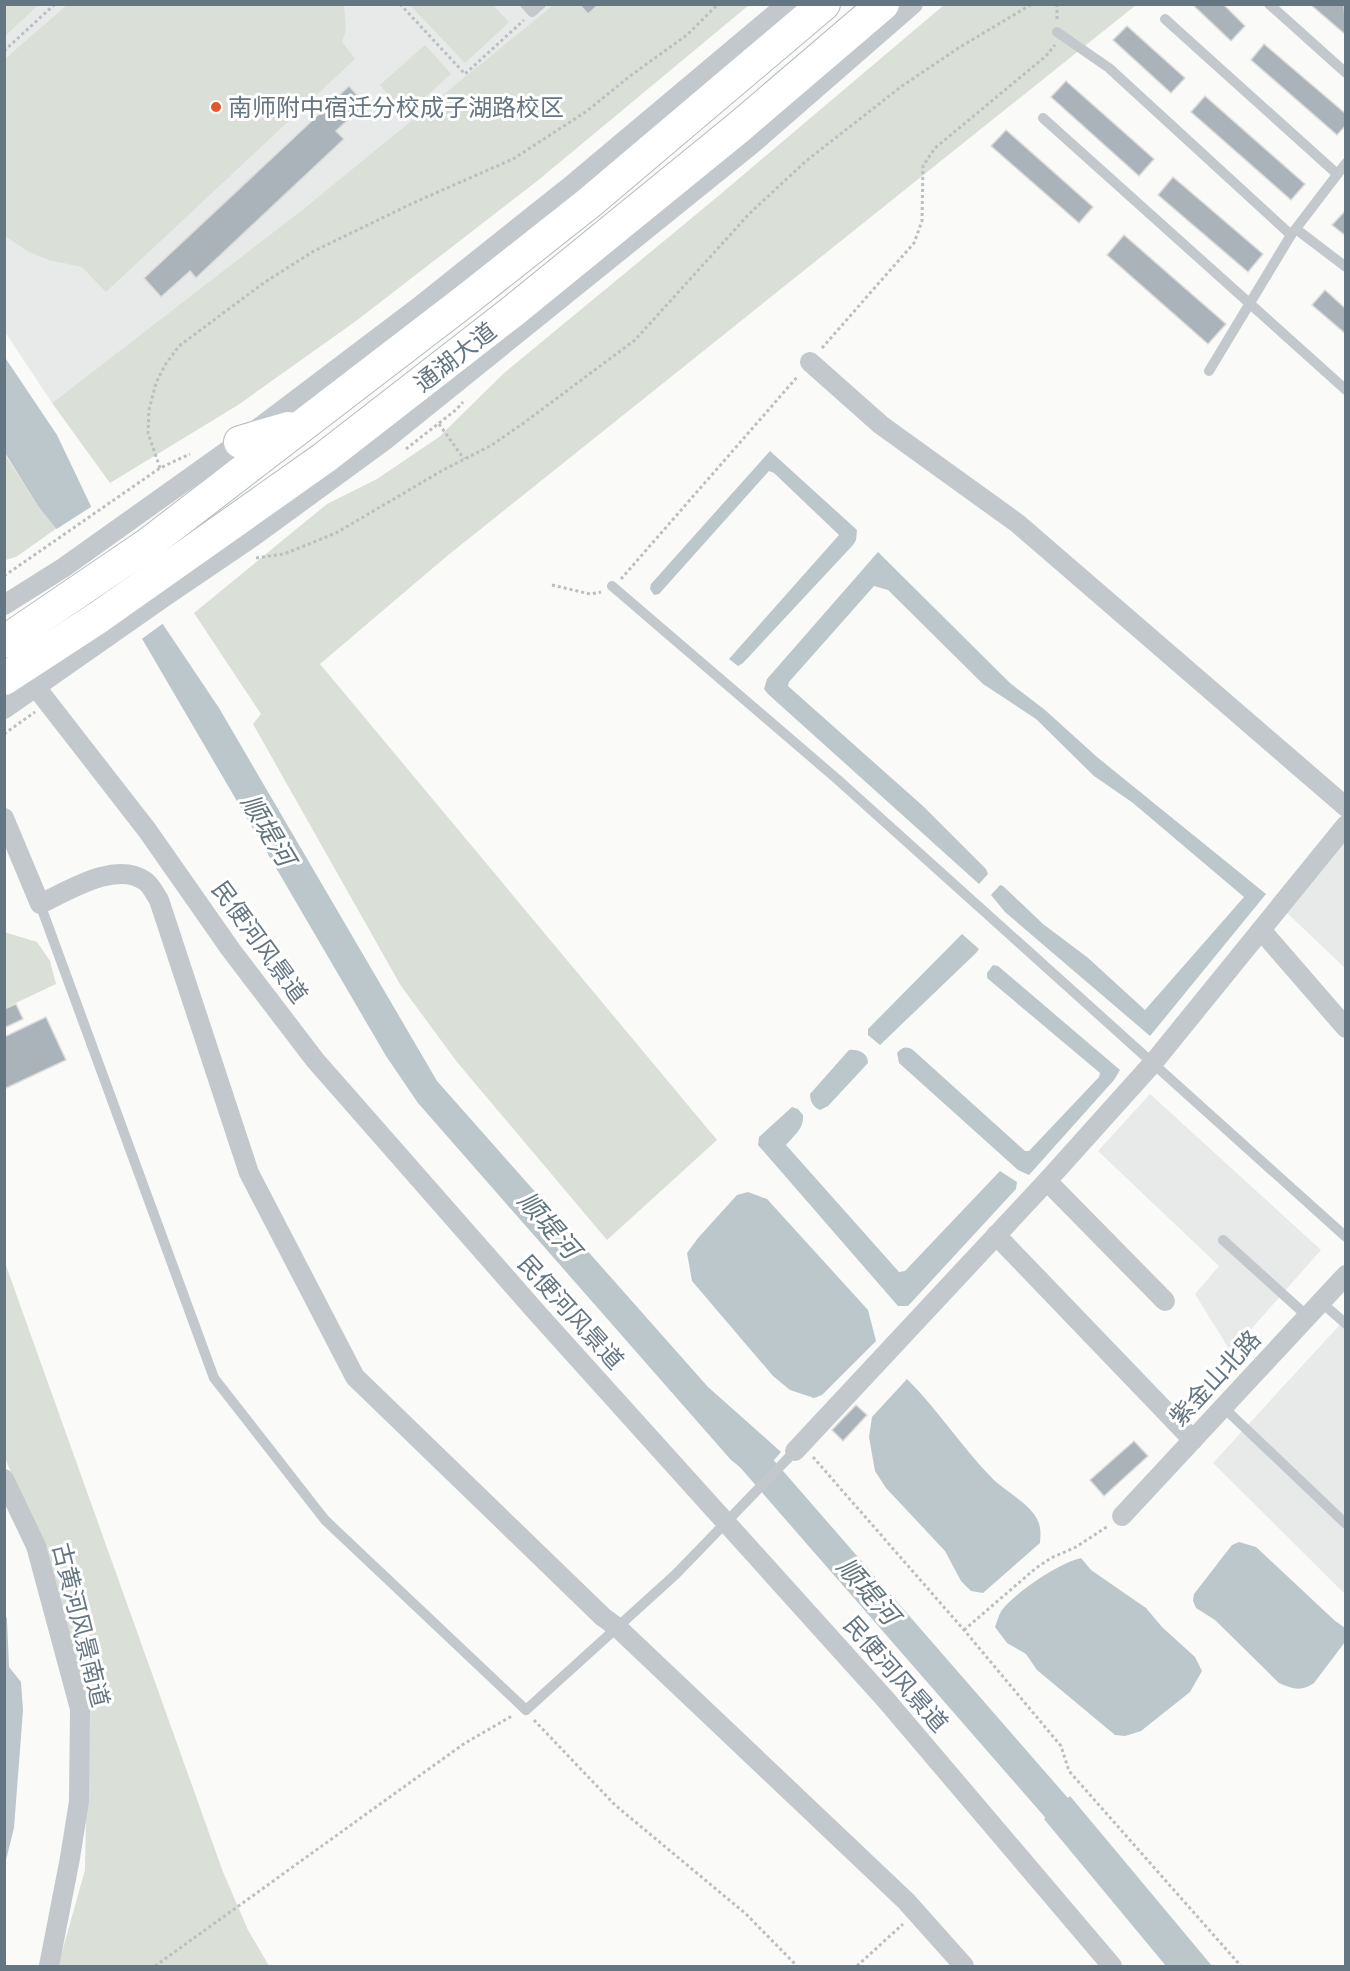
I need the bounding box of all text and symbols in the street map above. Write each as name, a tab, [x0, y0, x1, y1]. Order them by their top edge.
place label: 南师附中宿迁分校成子湖路校区	[228, 90, 564, 125]
marker: 南师附中宿迁分校成子湖路校区	[209, 100, 223, 114]
street label: 通湖大道	[406, 314, 504, 400]
water label: 顺堤河	[232, 787, 307, 877]
street label: 民便河风景道	[204, 873, 316, 1011]
water label: 顺堤河	[509, 1183, 592, 1271]
street label: 民便河风景道	[510, 1247, 632, 1377]
street label: 紫金山北路	[1161, 1322, 1269, 1434]
street label: 古黄河风景南道	[44, 1539, 118, 1711]
water label: 顺堤河	[828, 1549, 911, 1637]
street label: 民便河风景道	[836, 1608, 956, 1740]

